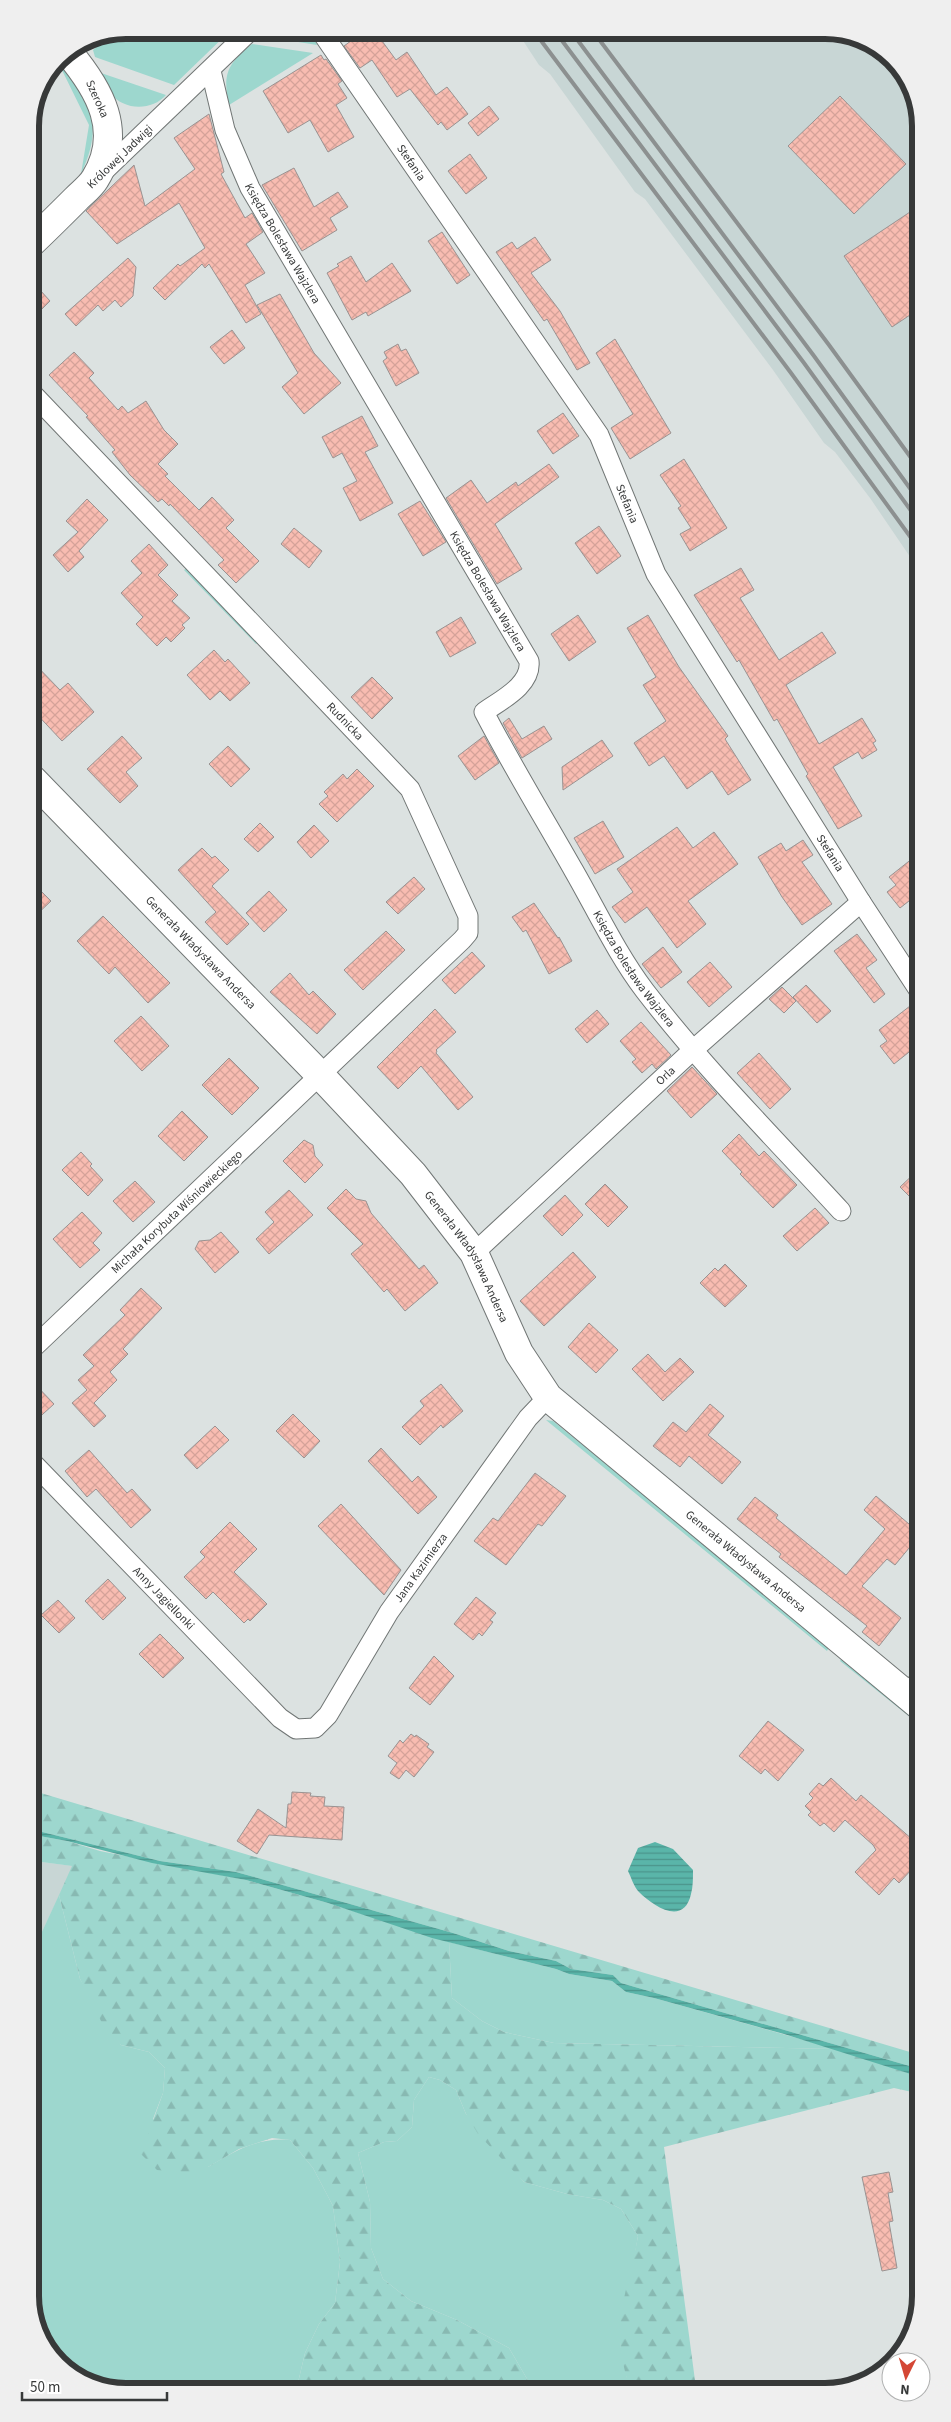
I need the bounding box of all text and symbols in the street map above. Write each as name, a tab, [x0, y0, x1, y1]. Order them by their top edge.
street label: Szeroka	[81, 77, 113, 121]
street label: Królowej Jadwigi	[83, 121, 157, 193]
street label: Stefania	[393, 141, 430, 184]
street label: Księdza Bolesława Wajzlera	[240, 180, 325, 307]
street label: Stefania	[612, 482, 643, 526]
street label: Księdza Bolesława Wajzlera	[446, 528, 530, 655]
street label: Rudnicka	[323, 698, 368, 744]
street label: Stefania	[812, 831, 848, 875]
street label: Generała Władysława Andersa	[142, 892, 260, 1013]
street label: Księdza Bolesława Wajzlera	[589, 907, 679, 1031]
street label: Orla	[652, 1062, 679, 1089]
street label: Michała Korybuta Wiśniowieckiego	[108, 1146, 246, 1278]
street label: Generała Władysława Andersa	[420, 1187, 513, 1325]
street label: Generała Władysława Andersa	[682, 1506, 810, 1616]
street label: Jana Kazimierza	[390, 1530, 451, 1606]
street label: Anny Jagiellonki	[129, 1562, 199, 1634]
north arrow	[881, 2352, 931, 2402]
scale bar	[22, 2370, 168, 2402]
text: 50 m	[30, 2377, 60, 2398]
text: N	[899, 2379, 910, 2399]

